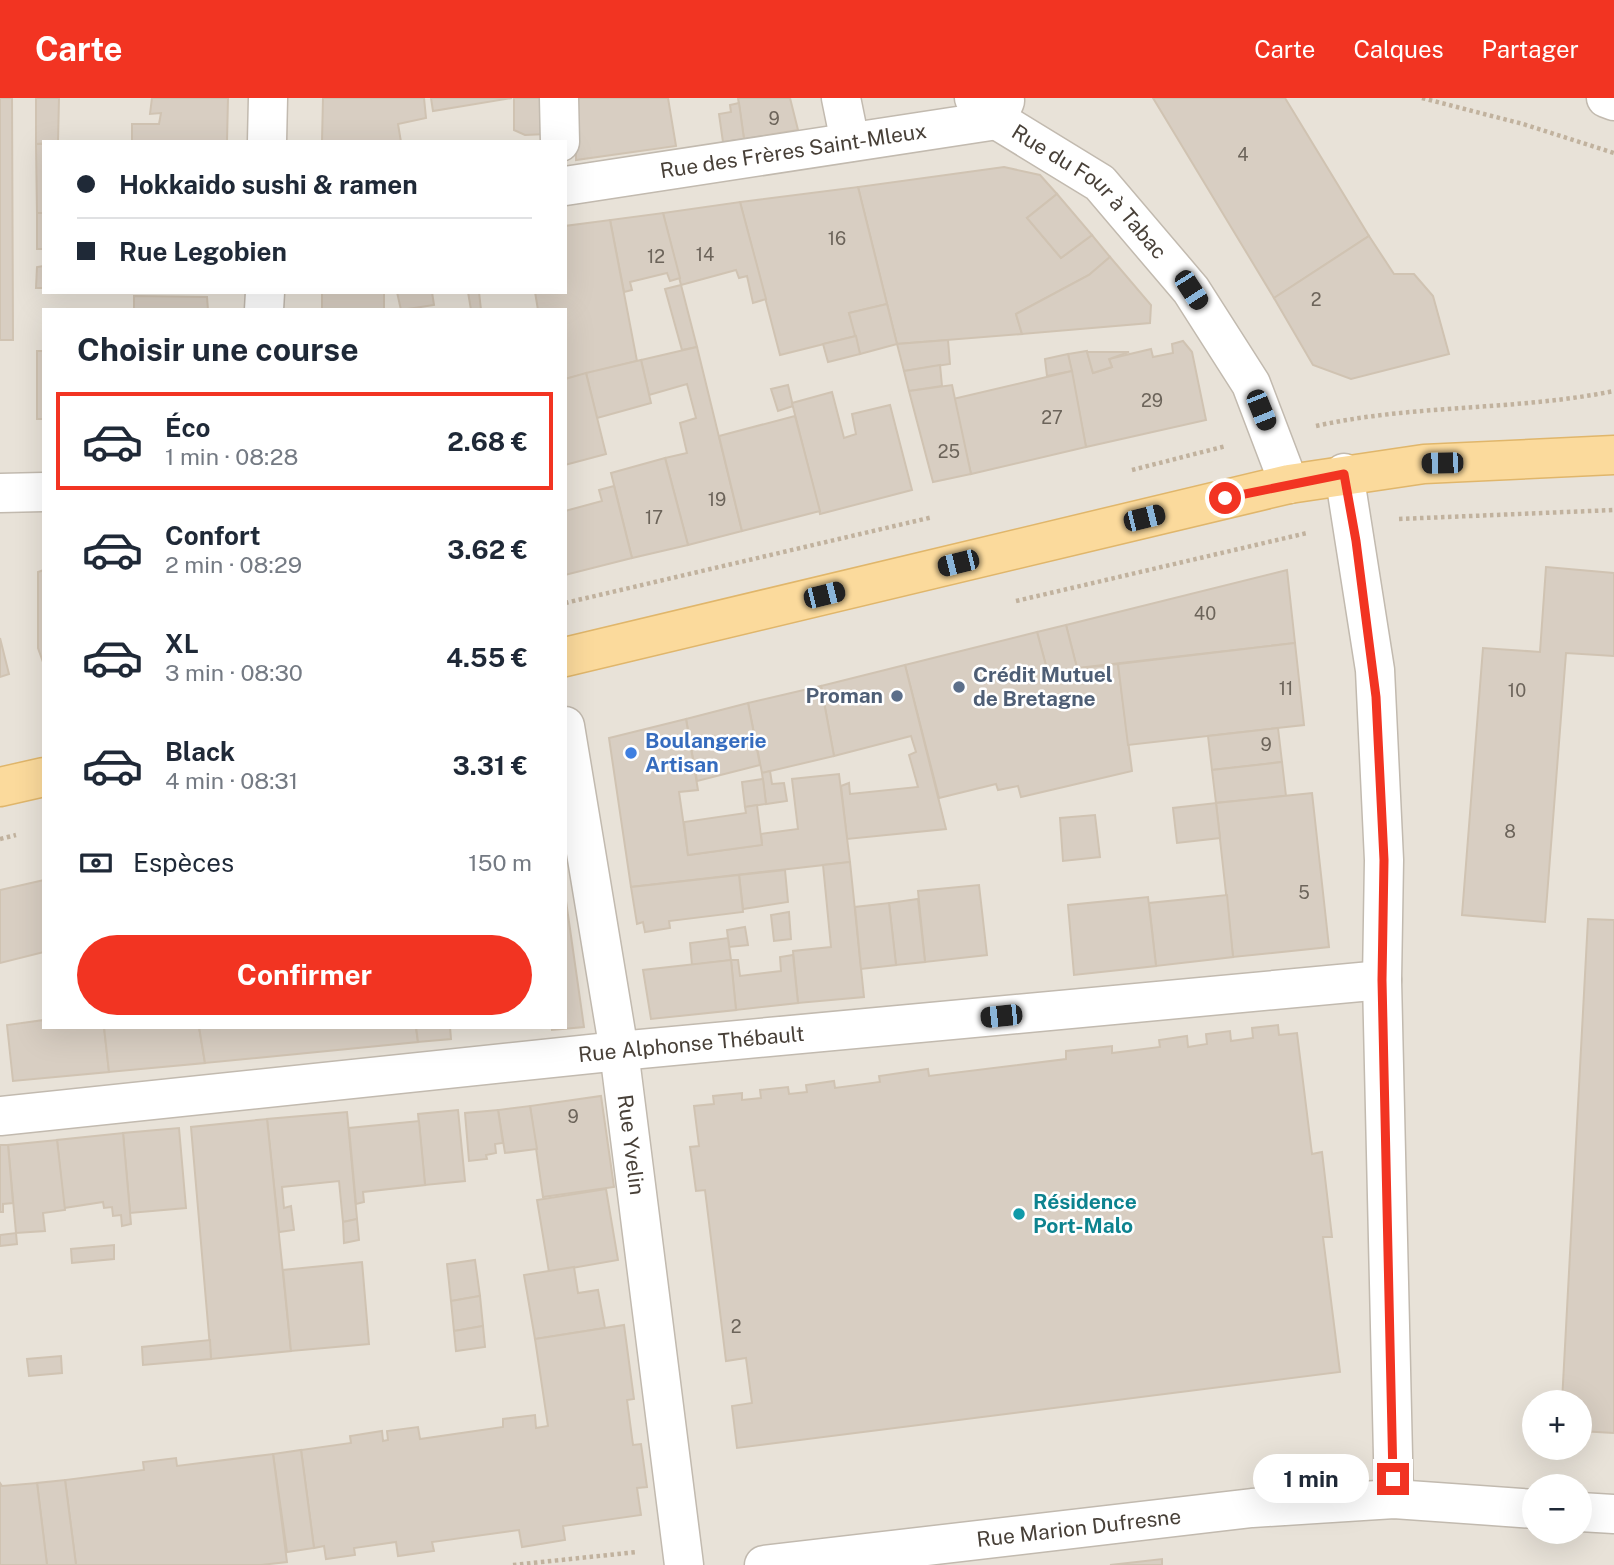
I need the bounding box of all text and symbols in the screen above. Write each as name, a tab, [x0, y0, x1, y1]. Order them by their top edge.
text: Carte	[35, 30, 123, 68]
text: Carte	[1254, 35, 1315, 63]
text: Calques	[1353, 35, 1444, 63]
text: Partager	[1482, 35, 1579, 63]
house number: 9	[768, 108, 780, 129]
street label: Rue des Frères Saint-Mleux	[658, 118, 928, 183]
street label: Rue du Four à Tabac	[1007, 119, 1172, 264]
house number: 4	[1237, 144, 1249, 165]
text: Hokkaido sushi & ramen	[119, 169, 418, 200]
house number: 16	[828, 228, 846, 249]
text: Rue Legobien	[119, 236, 287, 267]
house number: 14	[696, 244, 714, 265]
house number: 12	[647, 246, 665, 267]
car	[1171, 267, 1212, 313]
house number: 2	[1311, 289, 1321, 310]
text: Choisir une course	[77, 331, 359, 368]
car	[1244, 387, 1279, 433]
house number: 29	[1141, 390, 1163, 411]
house number: 27	[1041, 407, 1063, 428]
icon: car	[81, 410, 144, 473]
text: Éco	[165, 412, 211, 443]
text: 2.68 €	[447, 426, 528, 457]
house number: 25	[938, 441, 960, 462]
text: 1 min · 08:28	[165, 443, 298, 470]
car	[1421, 452, 1464, 474]
route start	[1209, 482, 1241, 514]
house number: 19	[708, 489, 726, 510]
car	[1122, 503, 1167, 533]
house number: 17	[645, 507, 663, 528]
icon: car	[81, 518, 144, 581]
text: Confort	[165, 520, 261, 551]
text: 3.62 €	[447, 534, 528, 565]
car	[936, 548, 981, 578]
text: 2 min · 08:29	[165, 551, 302, 578]
car	[802, 580, 847, 610]
house number: 40	[1194, 603, 1216, 624]
icon: car	[81, 626, 144, 689]
text: XL	[165, 628, 199, 659]
text: 4.55 €	[446, 642, 528, 673]
text: 3 min · 08:30	[165, 659, 303, 686]
place label: Crédit Mutuel de Bretagne	[973, 662, 1113, 711]
house number: 11	[1279, 678, 1293, 699]
marker: Crédit Mutuel de Bretagne	[951, 679, 967, 695]
house number: 10	[1508, 680, 1526, 701]
place label: Proman	[806, 683, 883, 708]
marker: Proman	[889, 688, 905, 704]
place label: Boulangerie Artisan	[645, 728, 767, 777]
icon: car	[81, 734, 144, 797]
house number: 9	[1260, 734, 1272, 755]
text: Black	[165, 736, 235, 767]
marker: Boulangerie Artisan	[623, 745, 639, 761]
text: 3.31 €	[452, 750, 528, 781]
text: 4 min · 08:31	[165, 767, 298, 794]
house number: 8	[1504, 821, 1516, 842]
icon: cash	[77, 844, 115, 882]
text: Espèces	[133, 847, 234, 878]
text: 150 m	[468, 849, 532, 876]
house number: 5	[1298, 882, 1310, 903]
button: Confirmer	[77, 935, 532, 1015]
car	[980, 1003, 1023, 1029]
street label: Rue Alphonse Thébault	[577, 1021, 805, 1067]
street label: Rue Yvelin	[613, 1093, 650, 1196]
house number: 9	[567, 1106, 579, 1127]
place label: Résidence Port-Malo	[1033, 1189, 1137, 1238]
marker: Résidence Port-Malo	[1011, 1206, 1027, 1222]
house number: 2	[731, 1316, 741, 1337]
map controls	[1522, 1390, 1592, 1544]
button: +	[1522, 1390, 1592, 1460]
callout: 1 min	[1253, 1454, 1368, 1504]
route end	[1377, 1463, 1409, 1495]
text: 1 min	[1283, 1465, 1339, 1492]
button: −	[1522, 1474, 1592, 1544]
street label: Rue Marion Dufresne	[975, 1503, 1182, 1552]

